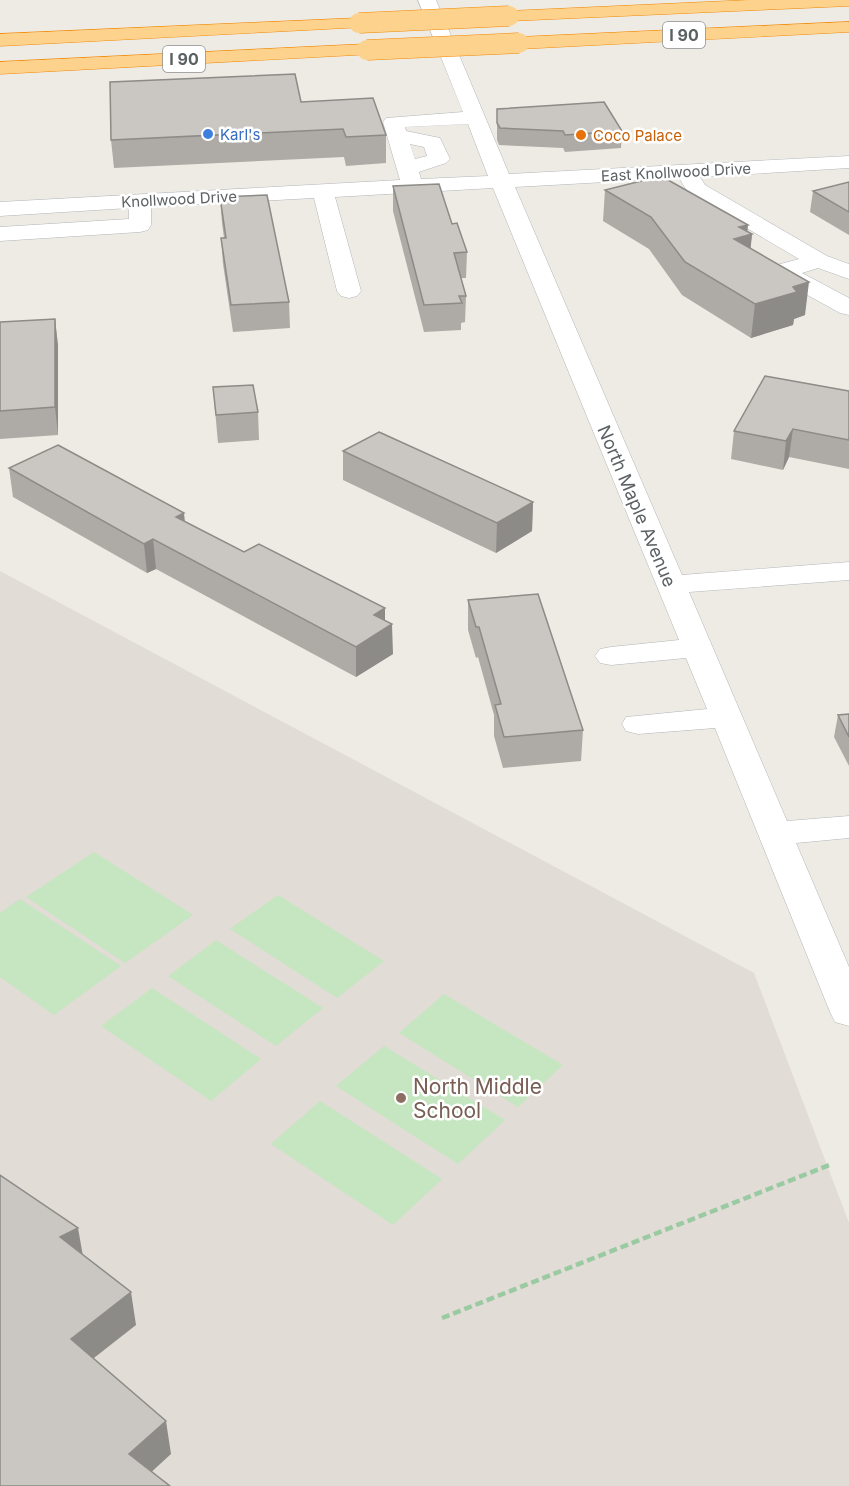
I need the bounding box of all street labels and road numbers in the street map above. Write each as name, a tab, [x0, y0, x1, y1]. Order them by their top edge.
road number: I 90	[663, 22, 705, 48]
road number: I 90	[163, 46, 205, 72]
street label: East Knollwood Drive	[600, 159, 752, 185]
street label: Knollwood Drive	[121, 186, 237, 212]
street label: North Maple Avenue	[593, 422, 681, 590]

